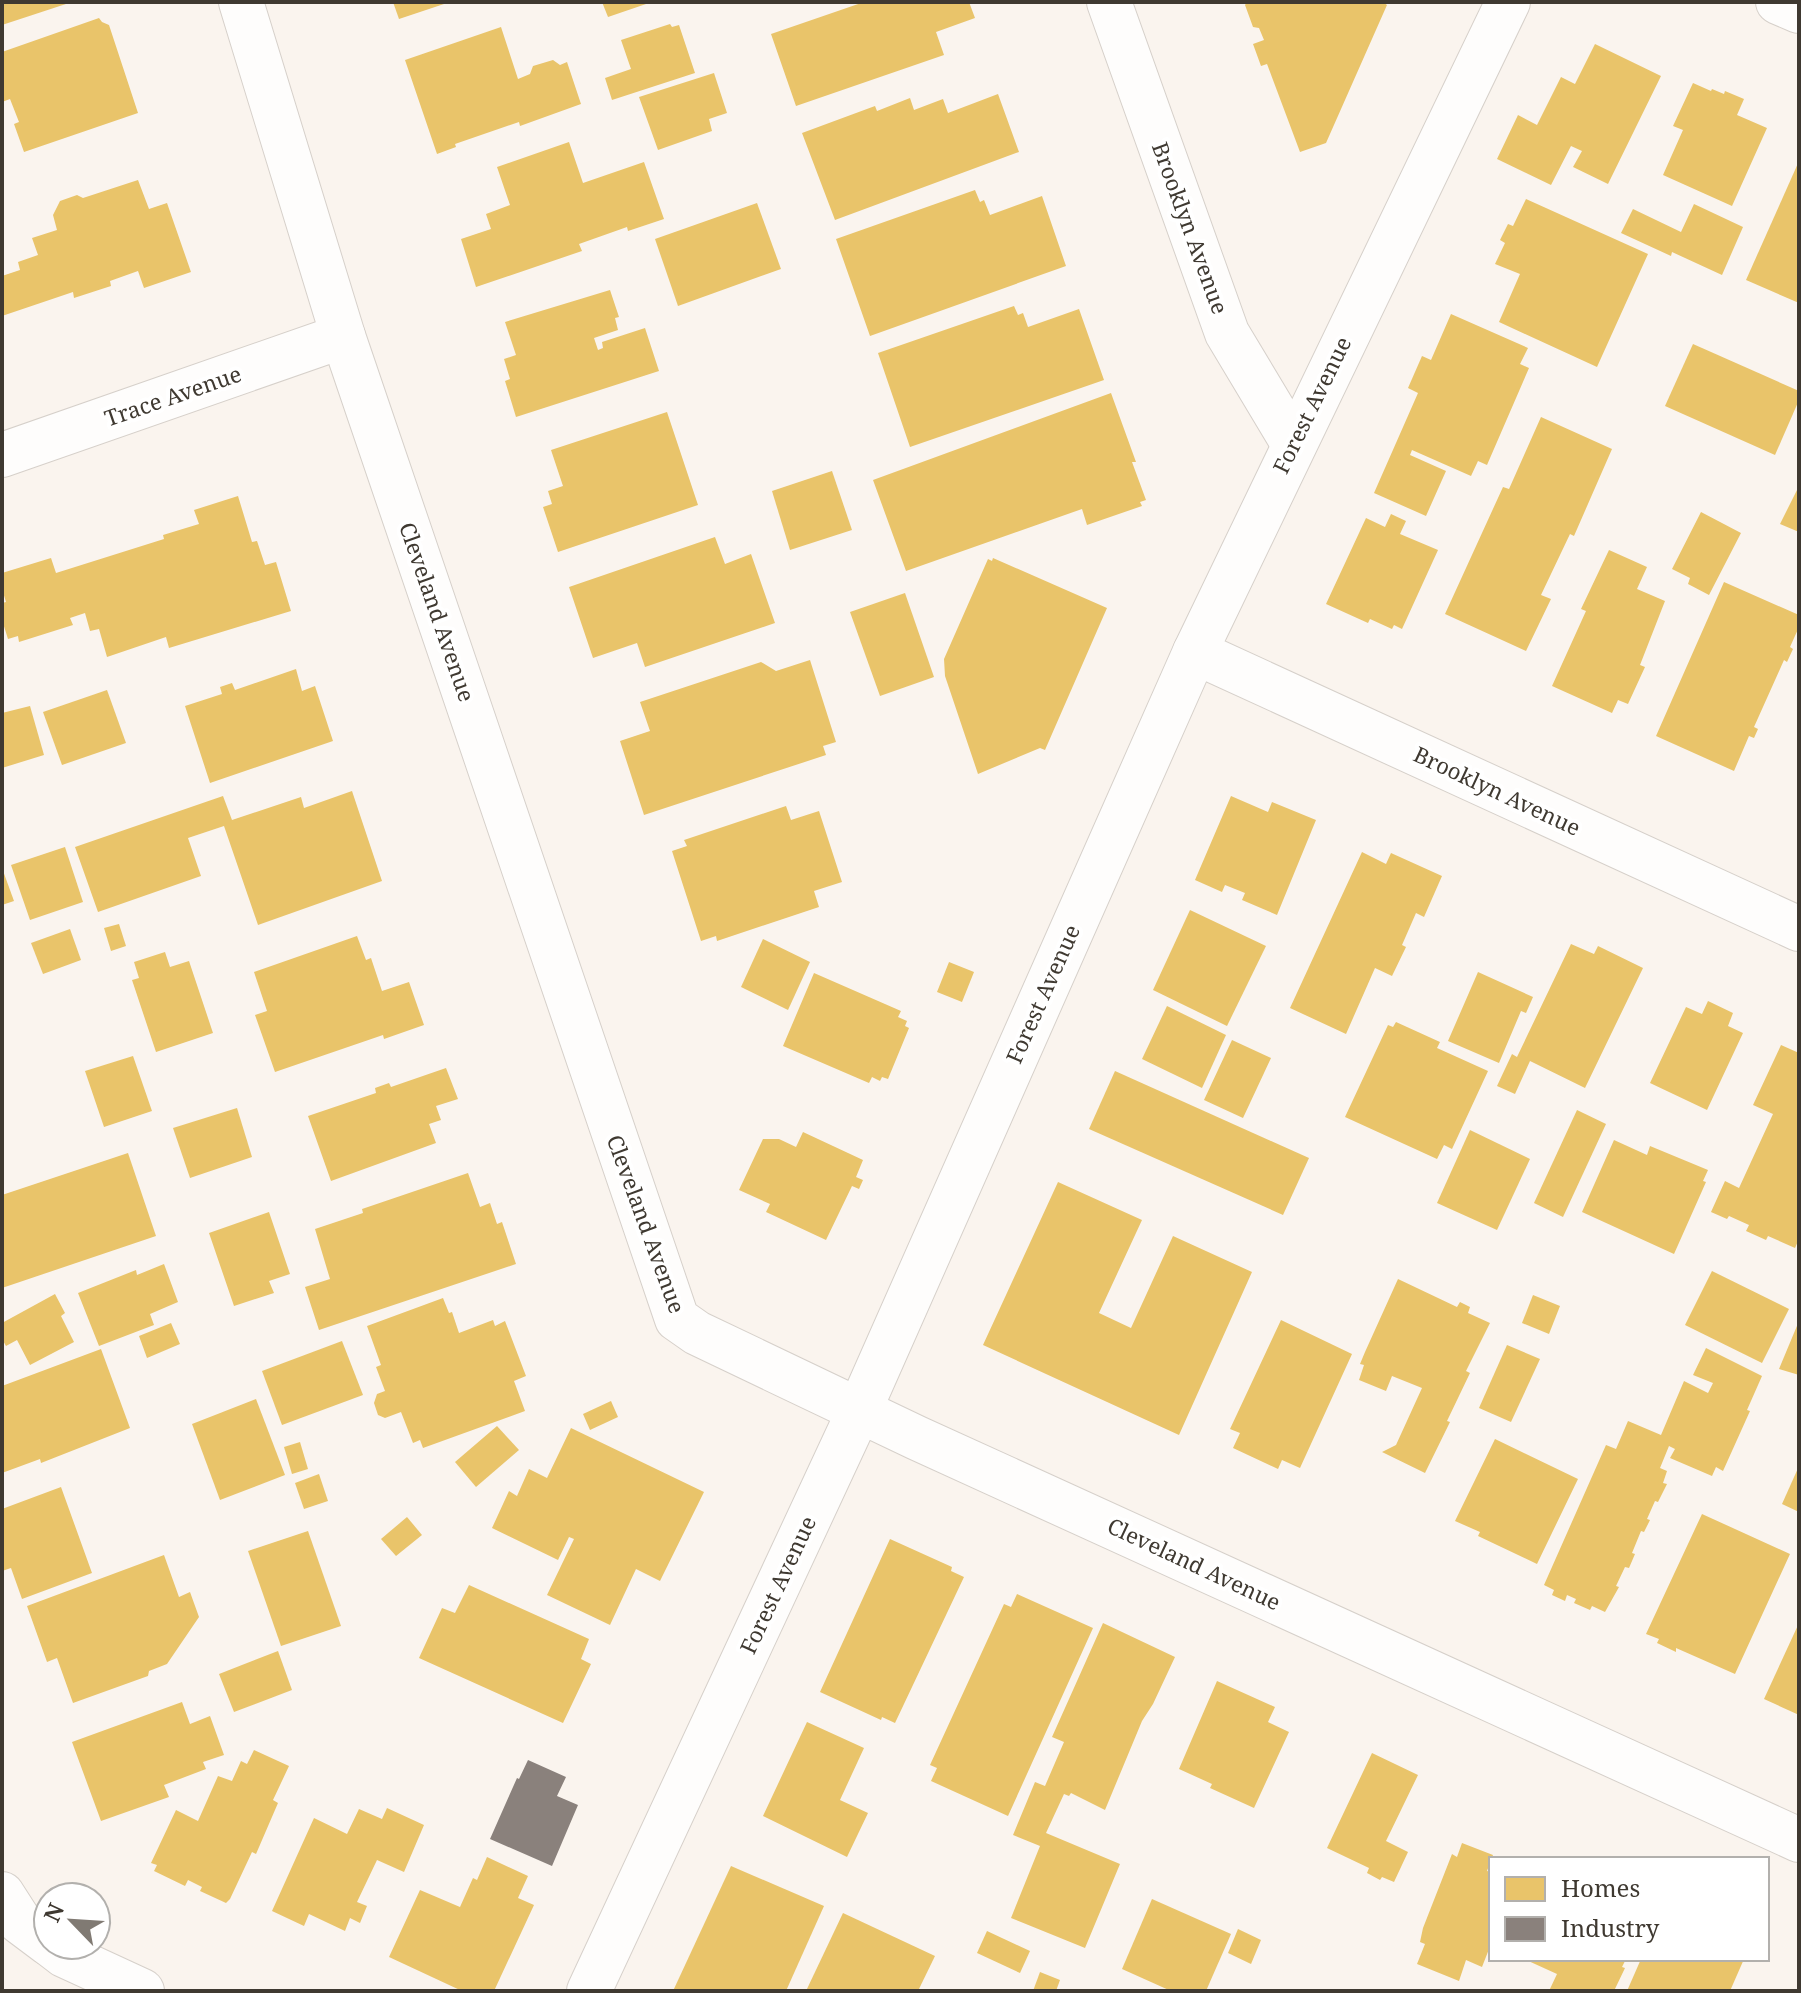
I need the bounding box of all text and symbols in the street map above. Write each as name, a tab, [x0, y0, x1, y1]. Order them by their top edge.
street label: Brooklyn Avenue	[1146, 138, 1236, 318]
street label: Forest Avenue	[1265, 331, 1357, 478]
street label: Trace Avenue	[100, 358, 245, 432]
street label: Cleveland Avenue	[393, 518, 483, 705]
street label: Brooklyn Avenue	[1409, 738, 1586, 842]
street label: Forest Avenue	[998, 919, 1086, 1068]
street label: Cleveland Avenue	[601, 1130, 693, 1317]
street label: Cleveland Avenue	[1103, 1510, 1286, 1616]
street label: Forest Avenue	[732, 1511, 822, 1658]
legend	[1489, 1857, 1769, 1961]
text: Homes	[1561, 1871, 1640, 1904]
north arrow	[32, 1881, 112, 1961]
text: N	[36, 1898, 70, 1926]
text: Industry	[1561, 1911, 1660, 1944]

